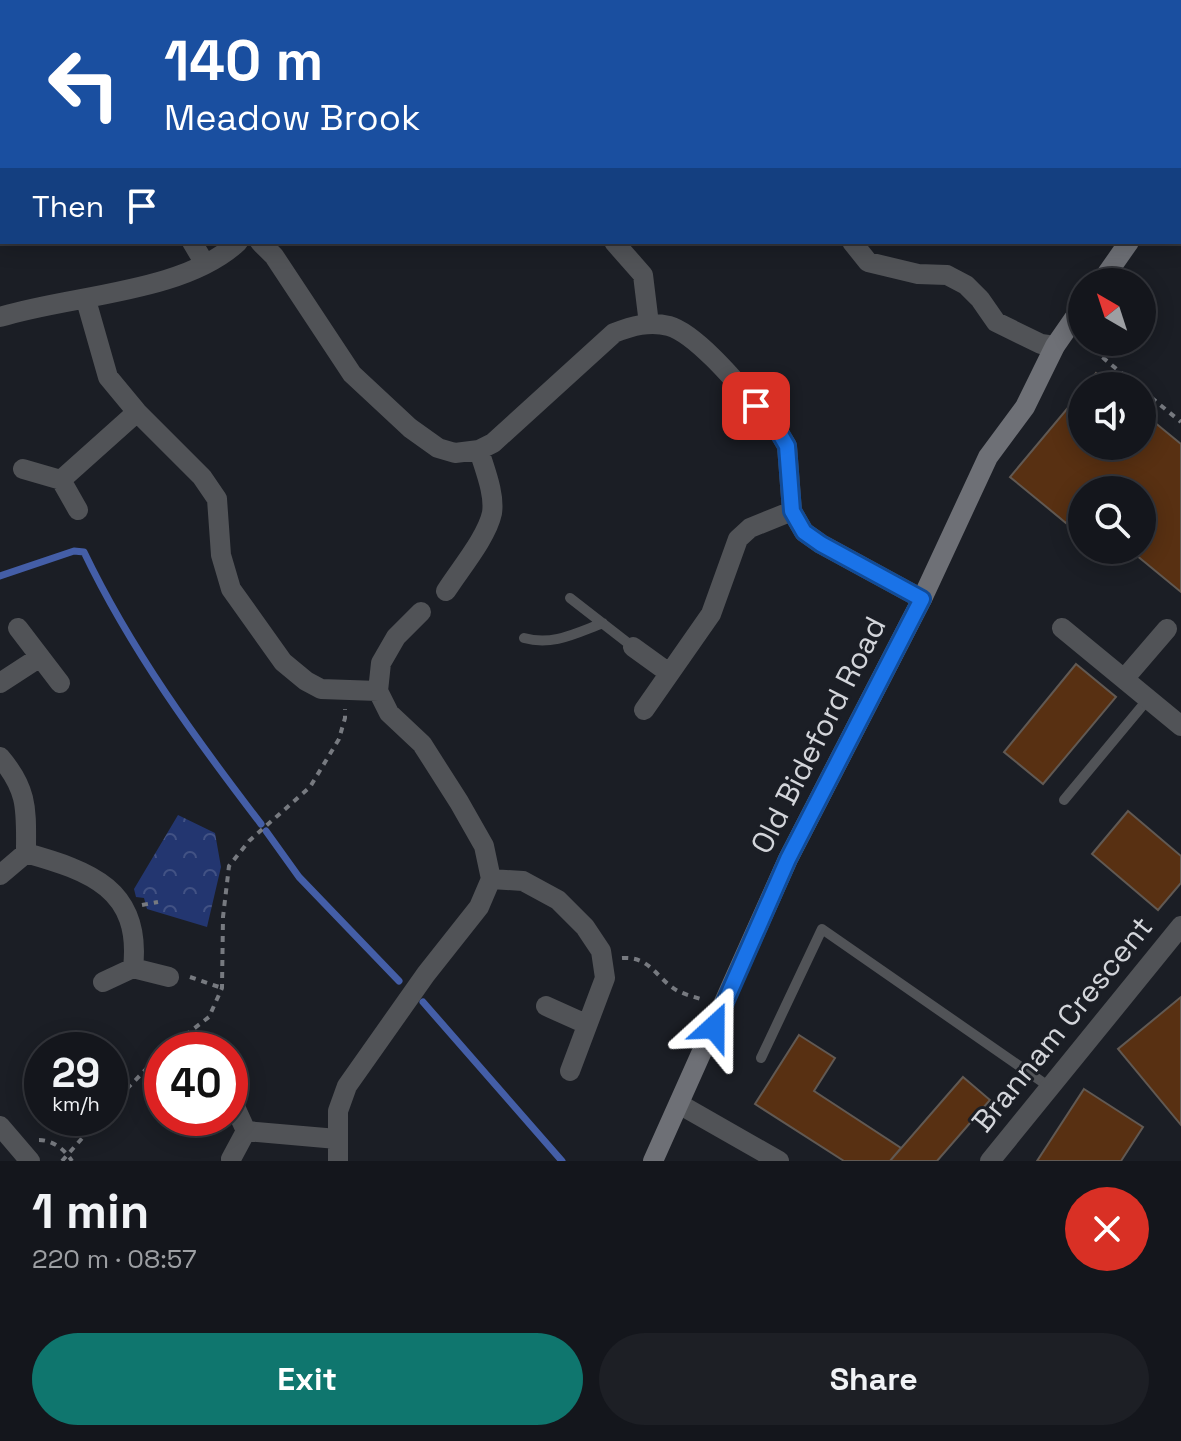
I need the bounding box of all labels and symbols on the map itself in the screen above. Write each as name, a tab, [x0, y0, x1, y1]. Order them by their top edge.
north arrow	[1068, 268, 1156, 356]
pin	[722, 372, 790, 440]
street label: Old Bideford Road	[741, 610, 895, 860]
street label: Brannam Crescent	[963, 908, 1161, 1140]
position arrow	[672, 985, 756, 1069]
speed limit sign: 40	[144, 1032, 248, 1136]

